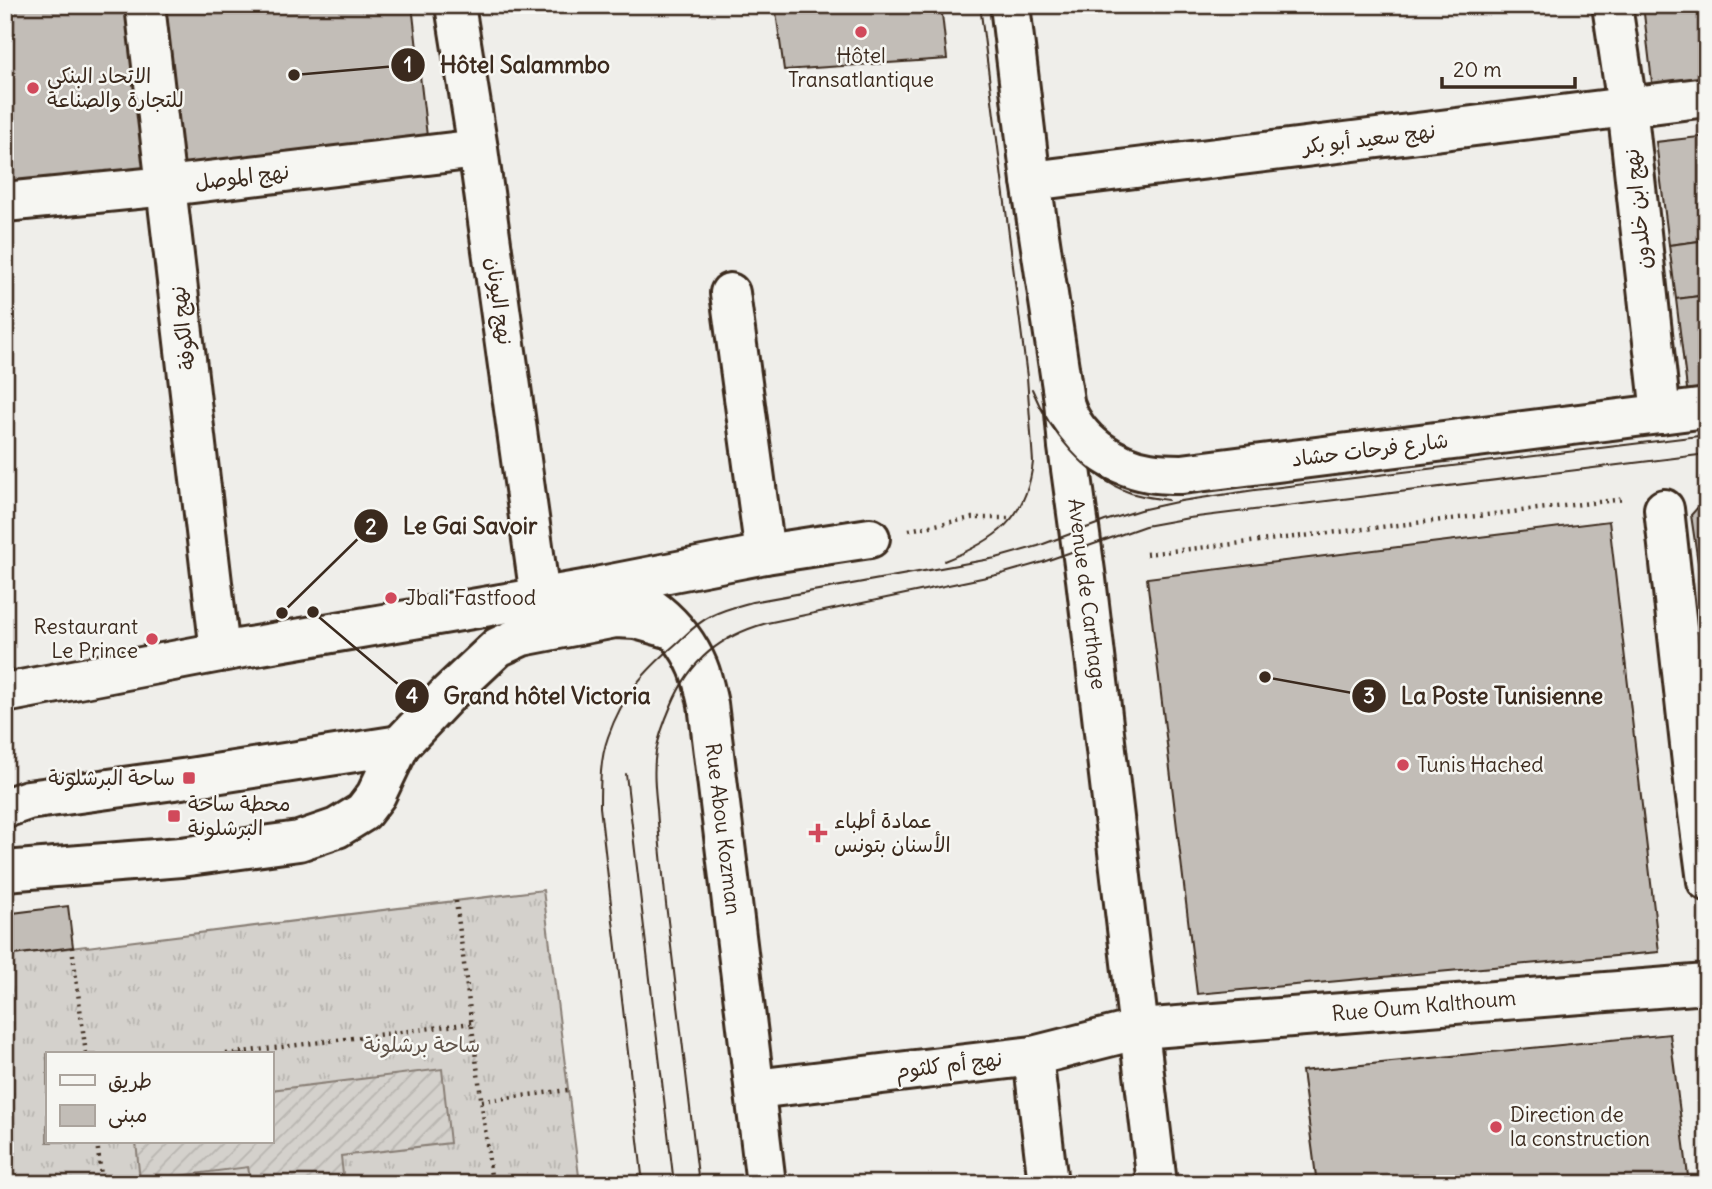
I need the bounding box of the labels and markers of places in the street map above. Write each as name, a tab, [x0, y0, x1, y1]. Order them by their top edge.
marker: Hôtel Transatlantique	[853, 24, 869, 40]
place label: Hôtel Transatlantique	[788, 42, 934, 93]
callout: Hôtel Salammbo	[391, 43, 624, 87]
place label: الاتحاد البنكي للتجارة والصناعة	[47, 62, 184, 113]
marker: الاتحاد البنكي للتجارة والصناعة	[25, 80, 41, 96]
callout: Le Gai Savoir	[353, 504, 551, 548]
place label: Jbali Fastfood	[405, 584, 536, 611]
marker: Jbali Fastfood	[383, 590, 399, 606]
place label: Restaurant Le Prince	[34, 613, 138, 664]
marker: Restaurant Le Prince	[144, 631, 160, 647]
callout: Grand hôtel Victoria	[395, 674, 665, 718]
callout: La Poste Tunisienne	[1352, 674, 1617, 718]
place label: Tunis Hached	[1417, 751, 1544, 778]
marker: Tunis Hached	[1395, 757, 1411, 773]
place label: ساحة البرشلونة	[48, 764, 175, 791]
marker: ساحة البرشلونة	[181, 770, 197, 786]
place label: محطة ساحة البرشلونة	[188, 790, 291, 841]
place label: عمادة أطباء الأسنان بتونس	[834, 807, 951, 858]
marker: محطة ساحة البرشلونة	[166, 808, 182, 824]
marker: عمادة أطباء الأسنان بتونس	[808, 823, 828, 843]
place label: Direction de la construction	[1510, 1101, 1650, 1152]
marker: Direction de la construction	[1488, 1119, 1504, 1135]

